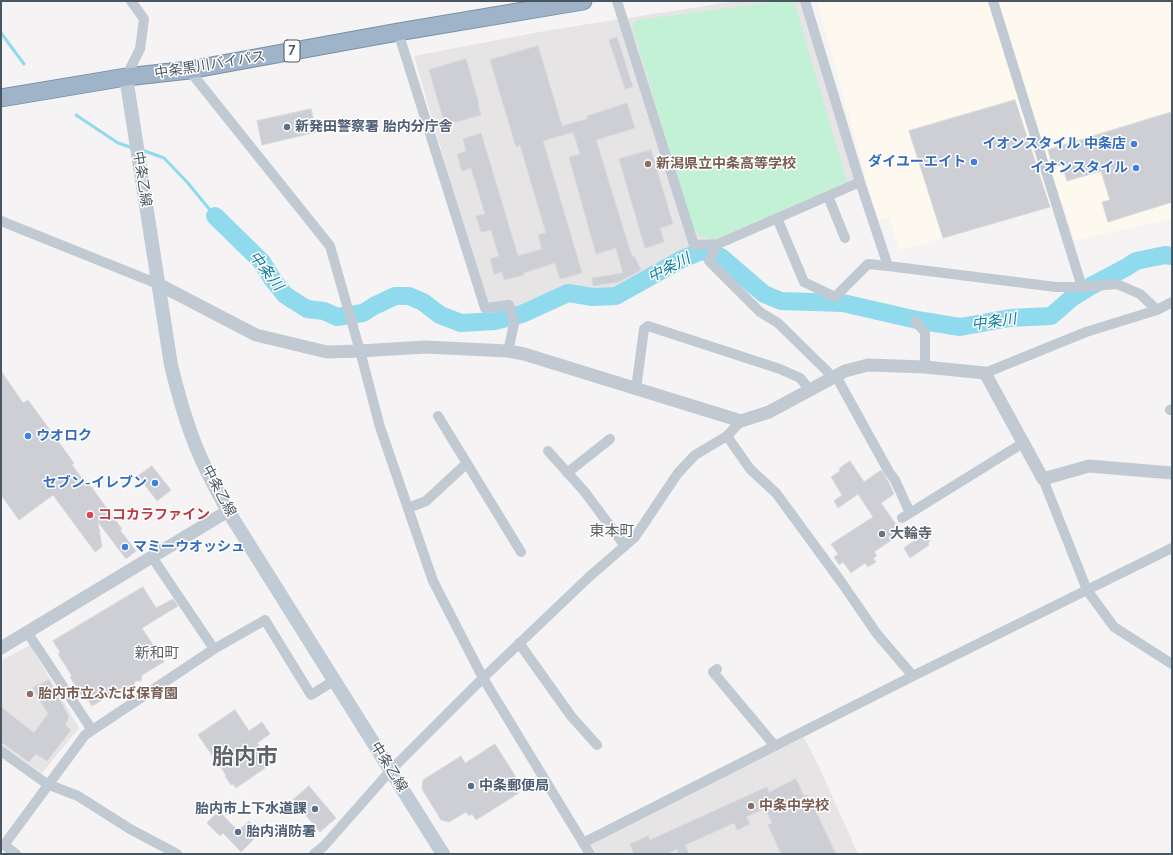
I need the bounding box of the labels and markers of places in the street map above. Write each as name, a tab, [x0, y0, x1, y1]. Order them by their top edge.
place label: 新発田警察署 胎内分庁舎	[295, 119, 453, 135]
marker: 新発田警察署 胎内分庁舎	[282, 122, 292, 132]
place label: イオンスタイル 中条店	[982, 136, 1126, 152]
marker: イオンスタイル 中条店	[1129, 139, 1139, 149]
place label: ダイユーエイト	[868, 154, 966, 170]
place label: 新潟県立中条高等学校	[656, 156, 796, 172]
marker: ダイユーエイト	[969, 157, 979, 167]
marker: 新潟県立中条高等学校	[643, 159, 653, 169]
place label: イオンスタイル	[1030, 160, 1128, 176]
marker: イオンスタイル	[1131, 163, 1141, 173]
place label: ウオロク	[36, 428, 92, 444]
marker: ウオロク	[23, 431, 33, 441]
place label: セブン-イレブン	[43, 475, 147, 491]
marker: セブン-イレブン	[150, 478, 160, 488]
place label: ココカラファイン	[98, 507, 210, 523]
marker: ココカラファイン	[85, 510, 95, 520]
place label: 大輪寺	[890, 526, 932, 542]
marker: 大輪寺	[877, 529, 887, 539]
place label: マミーウオッシュ	[133, 539, 245, 555]
marker: マミーウオッシュ	[120, 542, 130, 552]
place label: 胎内市立ふたば保育園	[38, 686, 178, 702]
marker: 胎内市立ふたば保育園	[25, 689, 35, 699]
place label: 中条郵便局	[479, 778, 549, 794]
marker: 中条郵便局	[466, 781, 476, 791]
place label: 中条中学校	[759, 798, 829, 814]
place label: 胎内市上下水道課	[195, 801, 307, 817]
marker: 中条中学校	[746, 801, 756, 811]
marker: 胎内市上下水道課	[310, 804, 320, 814]
place label: 胎内消防署	[246, 824, 316, 840]
marker: 胎内消防署	[233, 827, 243, 837]

